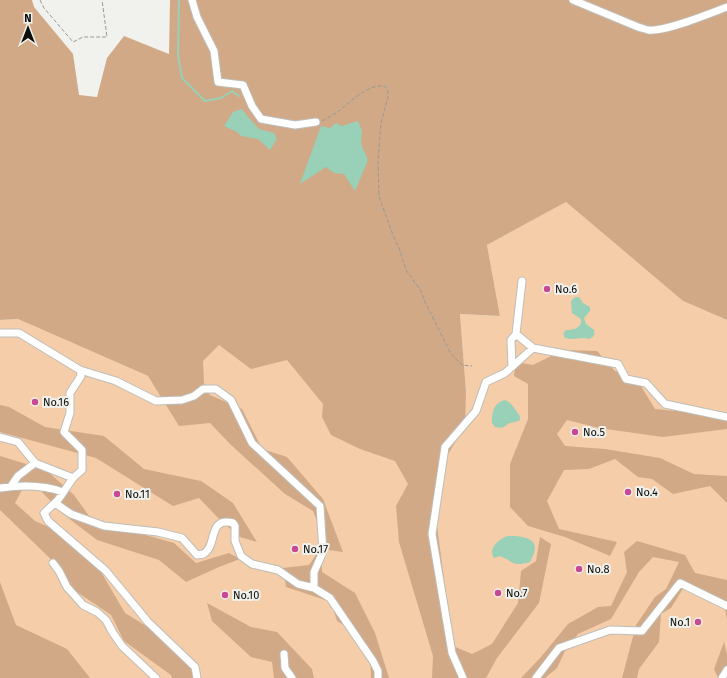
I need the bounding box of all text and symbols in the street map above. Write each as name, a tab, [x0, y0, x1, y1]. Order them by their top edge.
north arrow	[8, 8, 48, 48]
text: N	[24, 12, 32, 25]
place label: No.6	[555, 283, 577, 296]
marker: No.6	[542, 284, 552, 294]
place label: No.16	[43, 396, 69, 409]
marker: No.16	[30, 397, 40, 407]
place label: No.5	[583, 426, 606, 439]
marker: No.5	[570, 427, 580, 437]
place label: No.4	[636, 486, 658, 499]
marker: No.4	[623, 487, 633, 497]
place label: No.11	[125, 488, 150, 501]
marker: No.11	[112, 489, 122, 499]
place label: No.17	[303, 543, 328, 556]
marker: No.17	[290, 544, 300, 554]
place label: No.8	[587, 563, 610, 576]
marker: No.8	[574, 564, 584, 574]
place label: No.7	[506, 587, 527, 600]
marker: No.7	[493, 588, 503, 598]
place label: No.10	[233, 589, 259, 602]
marker: No.10	[220, 590, 230, 600]
place label: No.1	[670, 616, 690, 629]
marker: No.1	[693, 617, 703, 627]

